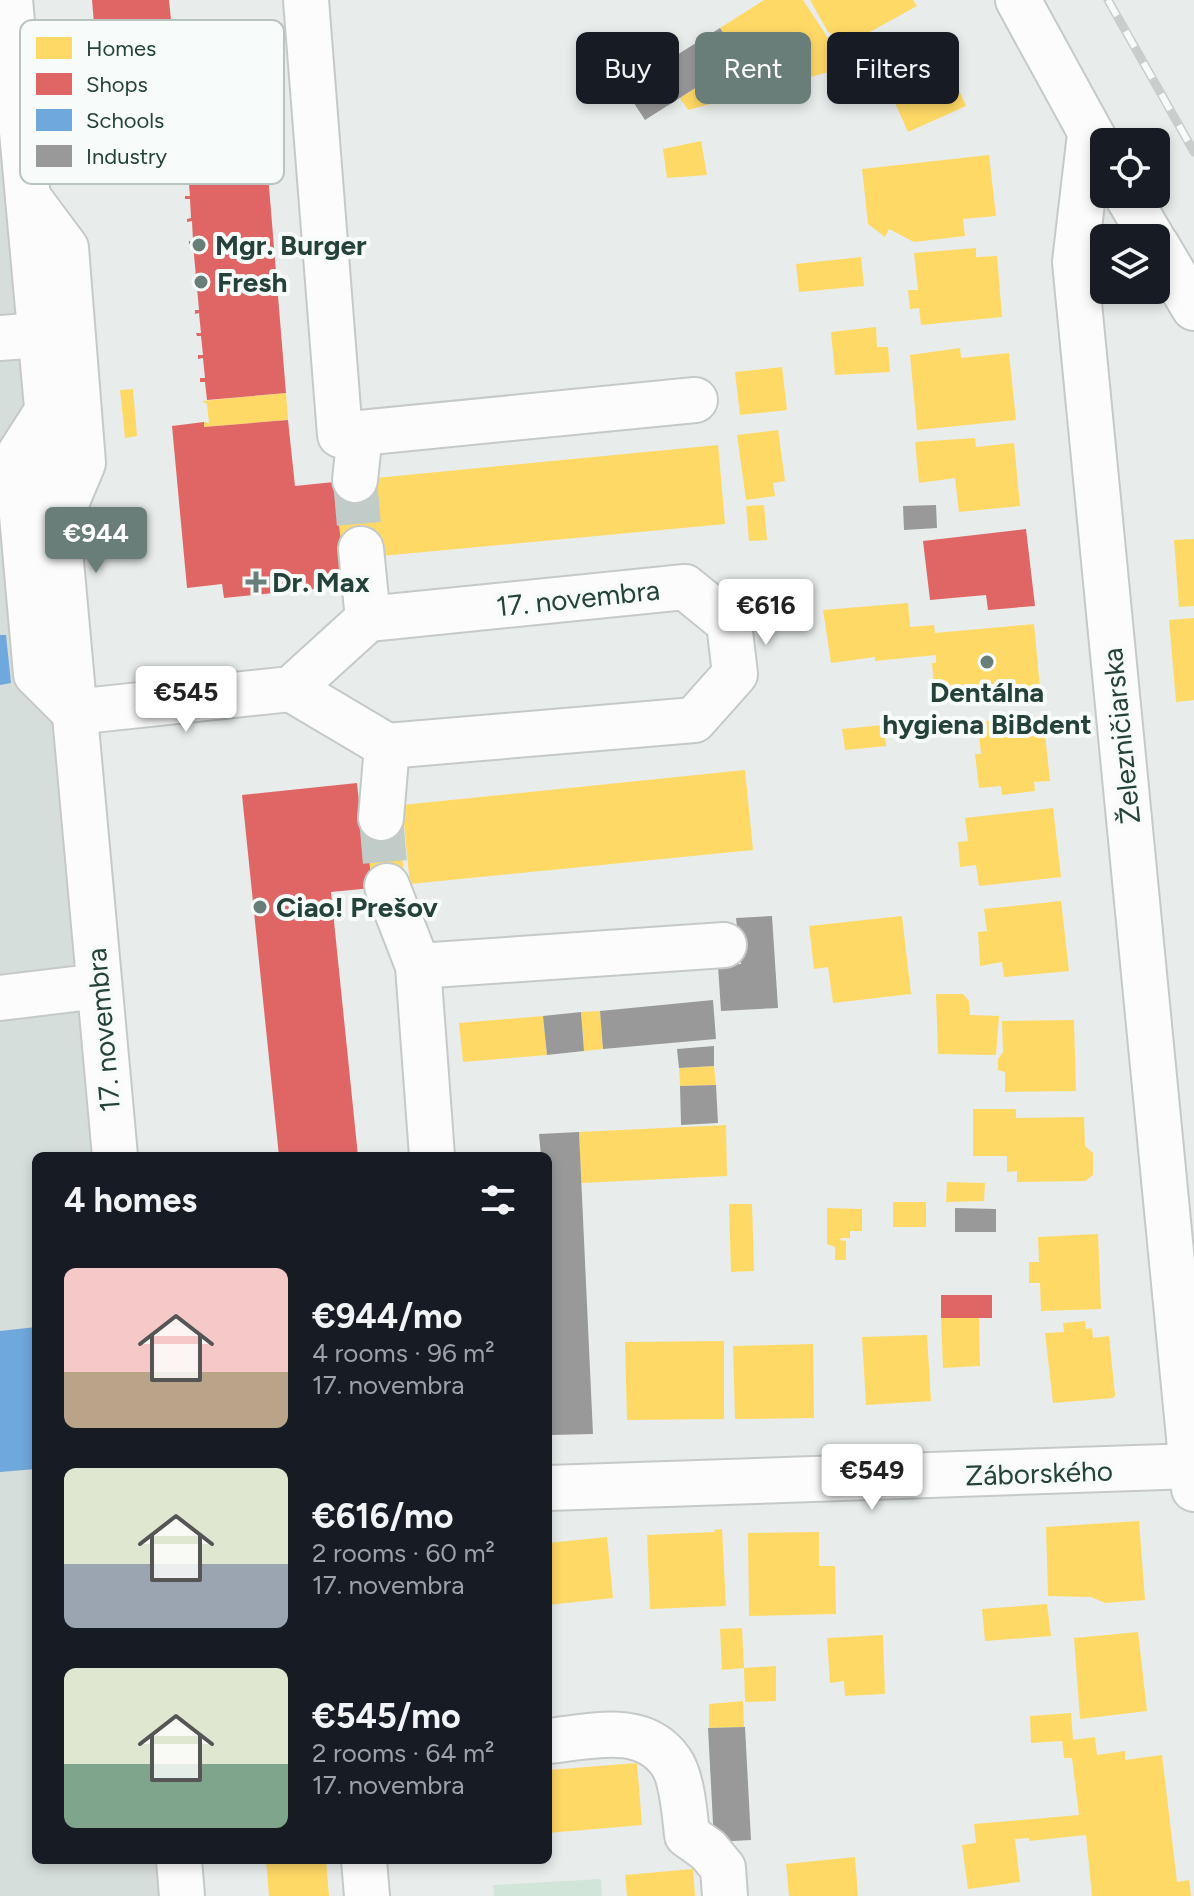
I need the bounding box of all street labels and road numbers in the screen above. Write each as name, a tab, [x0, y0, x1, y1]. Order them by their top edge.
street label: 17. novembra	[495, 573, 661, 623]
street label: Železničiarska	[1095, 646, 1147, 826]
street label: 17. novembra	[79, 947, 127, 1113]
street label: Záborského	[965, 1453, 1113, 1493]

